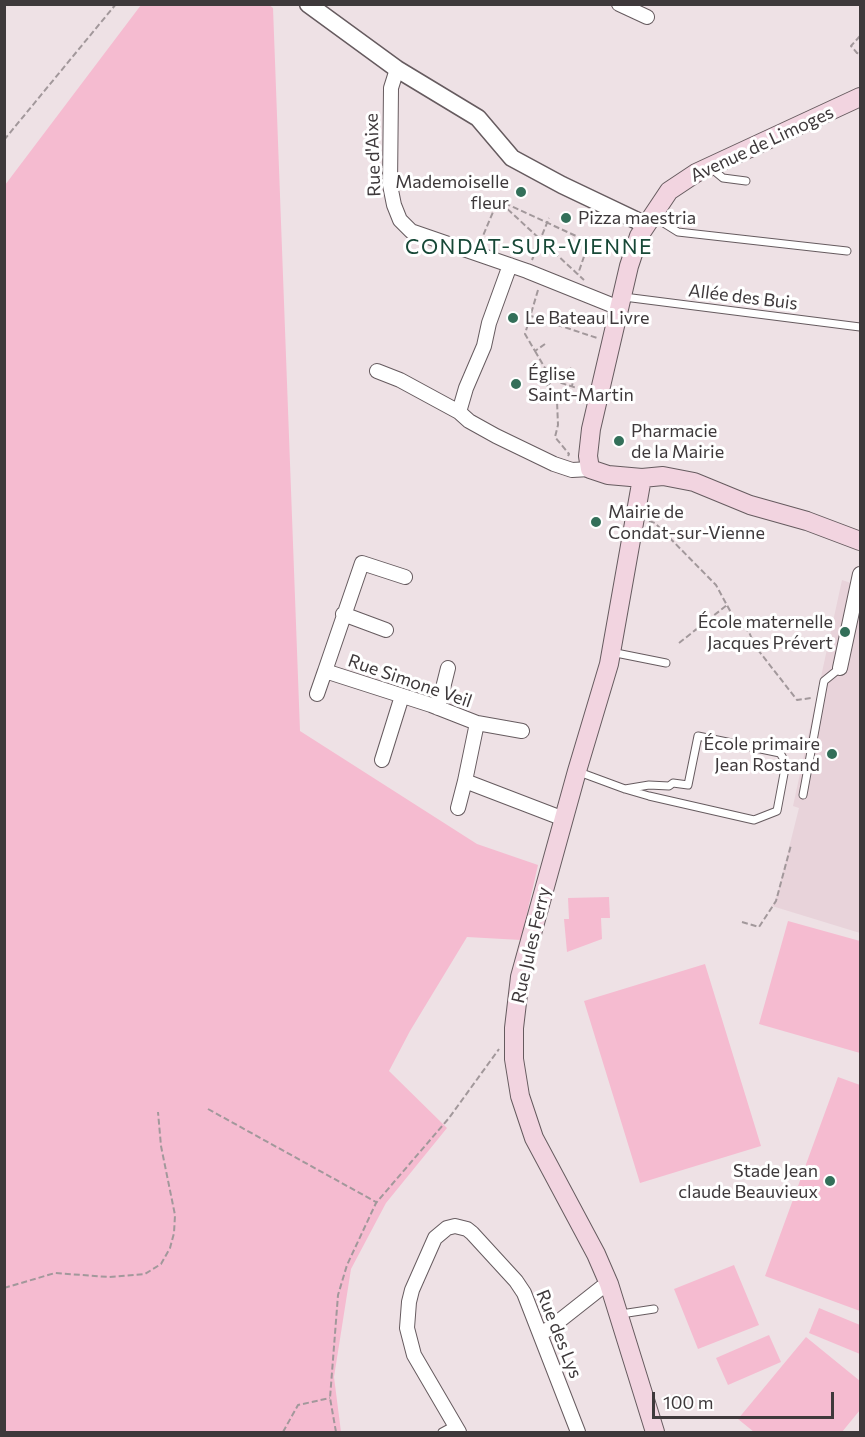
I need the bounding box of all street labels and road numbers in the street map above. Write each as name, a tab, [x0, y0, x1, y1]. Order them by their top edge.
street label: Avenue de Limoges	[687, 101, 837, 187]
street label: Rue d'Aixe	[361, 113, 385, 197]
street label: Allée des Buis	[687, 280, 799, 314]
street label: Rue Simone Veil	[345, 650, 475, 712]
street label: Rue Jules Ferry	[507, 885, 555, 1005]
street label: Rue des Lys	[531, 1287, 587, 1381]

